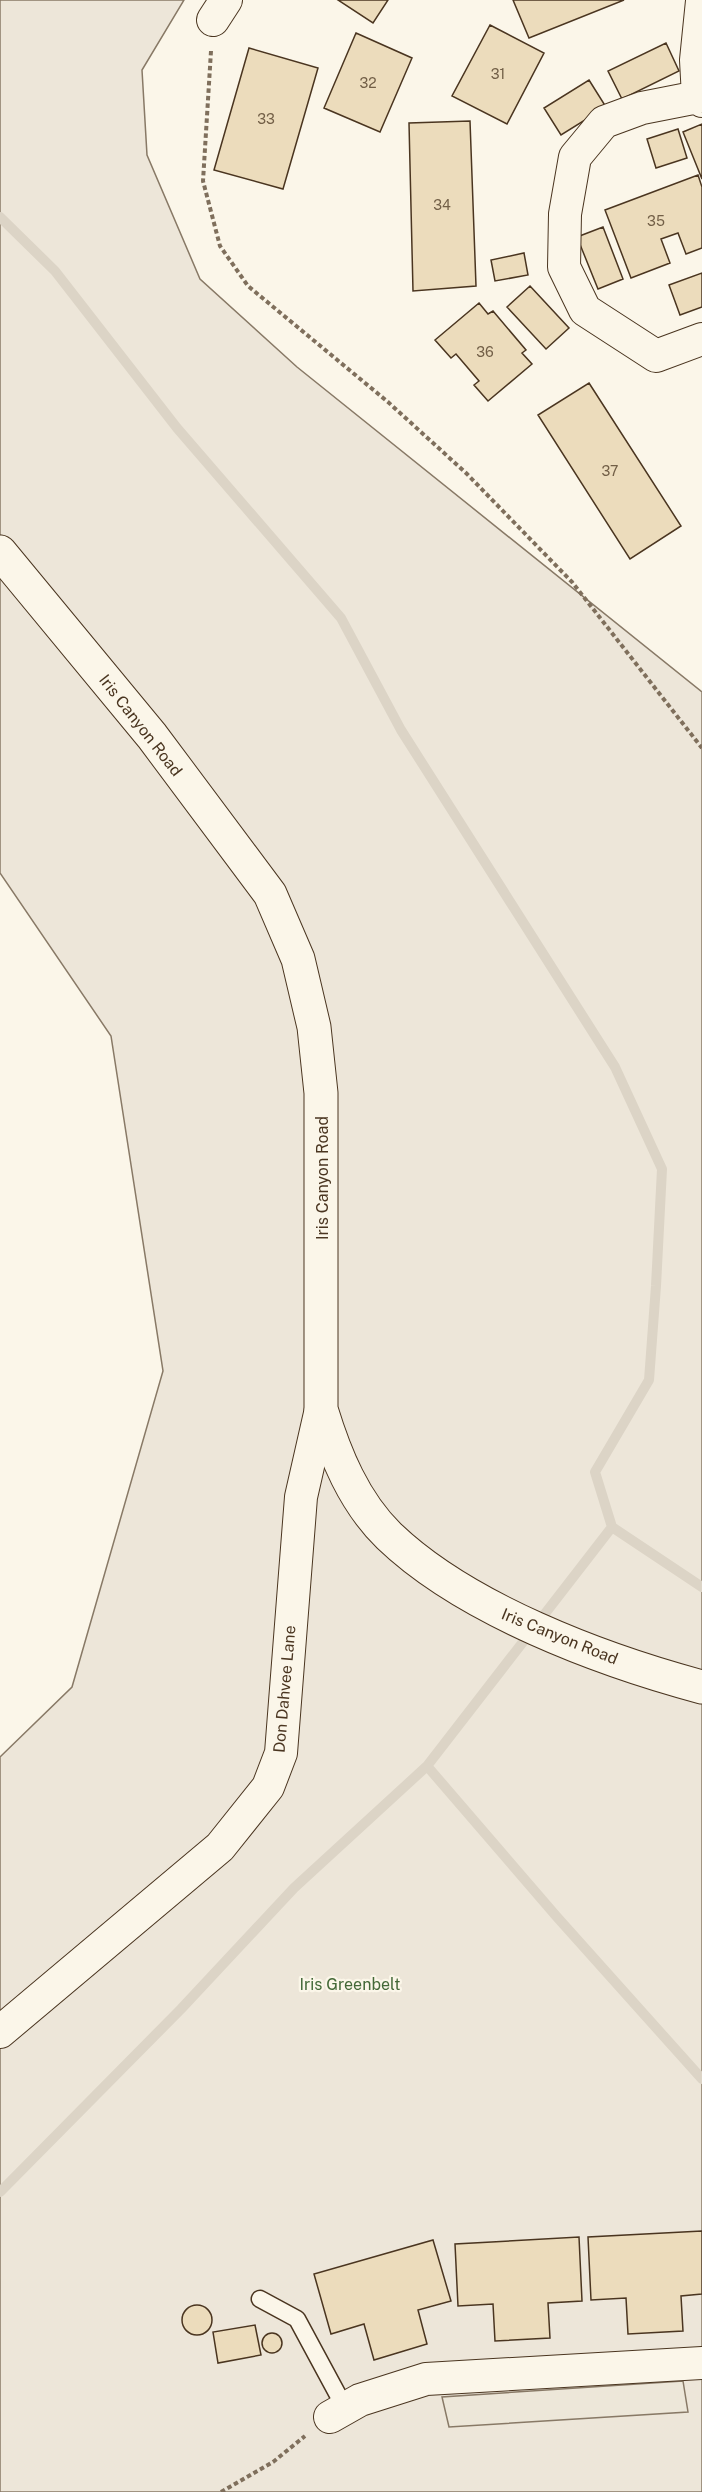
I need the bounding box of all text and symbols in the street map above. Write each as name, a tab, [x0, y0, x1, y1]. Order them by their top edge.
house number: 31	[491, 66, 505, 82]
house number: 32	[359, 75, 377, 91]
house number: 33	[257, 111, 275, 127]
house number: 34	[433, 197, 451, 213]
house number: 35	[647, 213, 665, 229]
house number: 36	[476, 344, 494, 360]
house number: 37	[602, 463, 618, 479]
street label: Iris Canyon Road	[95, 671, 186, 780]
street label: Iris Canyon Road	[313, 1116, 332, 1240]
street label: Iris Canyon Road	[499, 1604, 621, 1668]
street label: Don Dahvee Lane	[269, 1624, 300, 1754]
park label: Iris Greenbelt	[300, 1975, 400, 1994]

